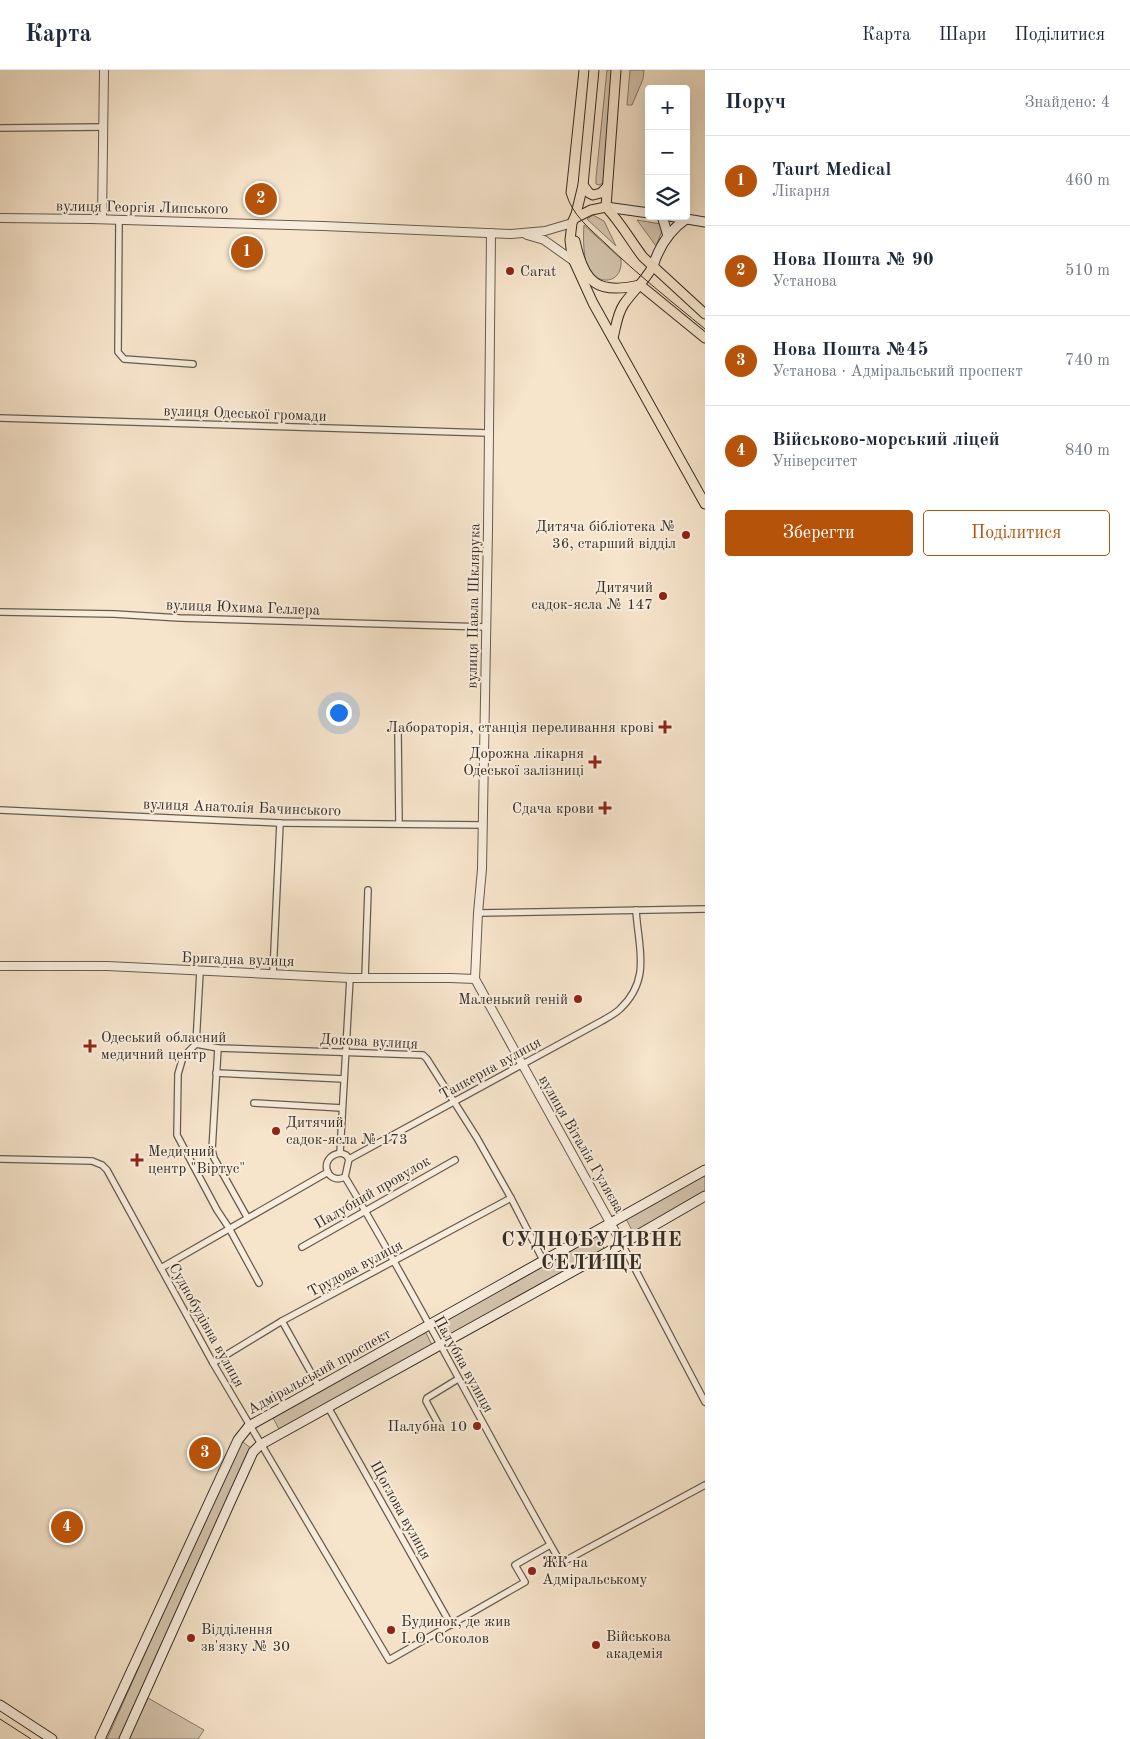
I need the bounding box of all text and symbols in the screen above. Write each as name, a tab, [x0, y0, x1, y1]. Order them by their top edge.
text: Карта	[25, 23, 92, 47]
text: Карта	[862, 26, 911, 44]
text: Шари	[939, 26, 987, 44]
text: Поділитися	[1015, 26, 1105, 44]
map controls	[645, 85, 690, 220]
button: +	[645, 85, 690, 130]
text: Поруч	[725, 92, 786, 113]
text: Знайдено: 4	[1025, 95, 1110, 111]
button: −	[645, 130, 690, 175]
text: Taurt Medical	[772, 161, 891, 180]
text: 1	[736, 173, 746, 189]
text: 460 m	[1065, 173, 1110, 189]
button: layers	[645, 175, 690, 220]
pin: 2	[245, 180, 277, 218]
text: Лікарня	[772, 184, 830, 200]
street label: вулиця Георгія Липського	[56, 199, 228, 218]
pin: 1	[231, 233, 263, 271]
text: Нова Пошта № 90	[772, 251, 934, 270]
text: 2	[736, 263, 746, 279]
text: 510 m	[1065, 263, 1110, 279]
marker: Carat	[504, 265, 516, 277]
place label: Carat	[520, 265, 556, 280]
text: Установа	[772, 274, 837, 290]
text: Нова Пошта №45	[772, 341, 928, 360]
text: 3	[736, 353, 746, 369]
text: 740 m	[1065, 353, 1110, 369]
text: Установа · Адміральський проспект	[772, 364, 1023, 380]
street label: вулиця Одеської громади	[163, 404, 327, 425]
text: Військово-морський ліцей	[772, 431, 1000, 450]
text: 4	[736, 443, 746, 459]
text: 840 m	[1065, 443, 1110, 459]
text: Університет	[772, 454, 857, 470]
button: Зберегти	[725, 510, 913, 556]
button: Поділитися	[923, 510, 1110, 556]
place label: Дитяча бібліотека № 36, старший відділ	[536, 520, 676, 552]
street label: вулиця Павла Шклярука	[466, 523, 483, 689]
marker: Дитяча бібліотека № 36, старший відділ	[680, 529, 692, 541]
place label: Дитячий садок-ясла № 147	[531, 581, 653, 613]
marker: Дитячий садок-ясла № 147	[657, 590, 669, 602]
street label: вулиця Юхима Геллера	[166, 598, 321, 619]
your location	[326, 700, 352, 726]
marker: Лабораторія, станція переливання крові	[658, 720, 672, 734]
place label: Лабораторія, станція переливання крові	[386, 721, 654, 736]
place label: Дорожна лікарня Одеської залізниці	[463, 747, 584, 779]
marker: Дорожна лікарня Одеської залізниці	[588, 755, 602, 769]
street label: вулиця Анатолія Бачинського	[143, 798, 341, 819]
marker: Сдача крови	[598, 801, 612, 815]
place label: Сдача крови	[512, 802, 594, 817]
street label: Бригадна вулиця	[181, 951, 295, 970]
place label: Маленький геній	[458, 993, 568, 1008]
marker: Маленький геній	[572, 993, 584, 1005]
place label: Одеський обласний медичний центр	[101, 1031, 226, 1063]
street label: Докова вулиця	[319, 1032, 419, 1053]
street label: Танкерна вулиця	[437, 1035, 544, 1103]
marker: Одеський обласний медичний центр	[83, 1039, 97, 1053]
street label: вулиця Віталія Гуляєва	[535, 1073, 627, 1217]
place label: Дитячий садок-ясла № 173	[286, 1116, 408, 1148]
marker: Дитячий садок-ясла № 173	[270, 1125, 282, 1137]
place label: Медичний центр "Віртус"	[148, 1145, 245, 1177]
marker: Медичний центр "Віртус"	[130, 1153, 144, 1167]
street label: Палубний провулок	[312, 1154, 434, 1233]
district label: СУДНОБУДІВНЕ СЕЛИЩЕ	[501, 1231, 683, 1274]
street label: Трудова вулиця	[306, 1238, 406, 1301]
street label: Суднобудівна вулиця	[165, 1261, 246, 1391]
street label: Палубна вулиця	[430, 1314, 496, 1416]
street label: Адміральський проспект	[245, 1327, 394, 1418]
place label: Палубна 10	[388, 1420, 467, 1435]
marker: Палубна 10	[471, 1420, 483, 1432]
pin: 3	[189, 1434, 221, 1472]
street label: Щоглова вулиця	[366, 1459, 433, 1563]
pin: 4	[51, 1508, 83, 1546]
place label: ЖК на Адміральському	[542, 1556, 648, 1588]
marker: ЖК на Адміральському	[526, 1565, 538, 1577]
place label: Будинок, де жив І. О. Соколов	[401, 1615, 510, 1647]
place label: Відділення зв'язку № 30	[201, 1623, 290, 1655]
marker: Будинок, де жив І. О. Соколов	[385, 1624, 397, 1636]
place label: Військова академія	[606, 1630, 671, 1662]
marker: Відділення зв'язку № 30	[185, 1632, 197, 1644]
marker: Військова академія	[590, 1639, 602, 1651]

